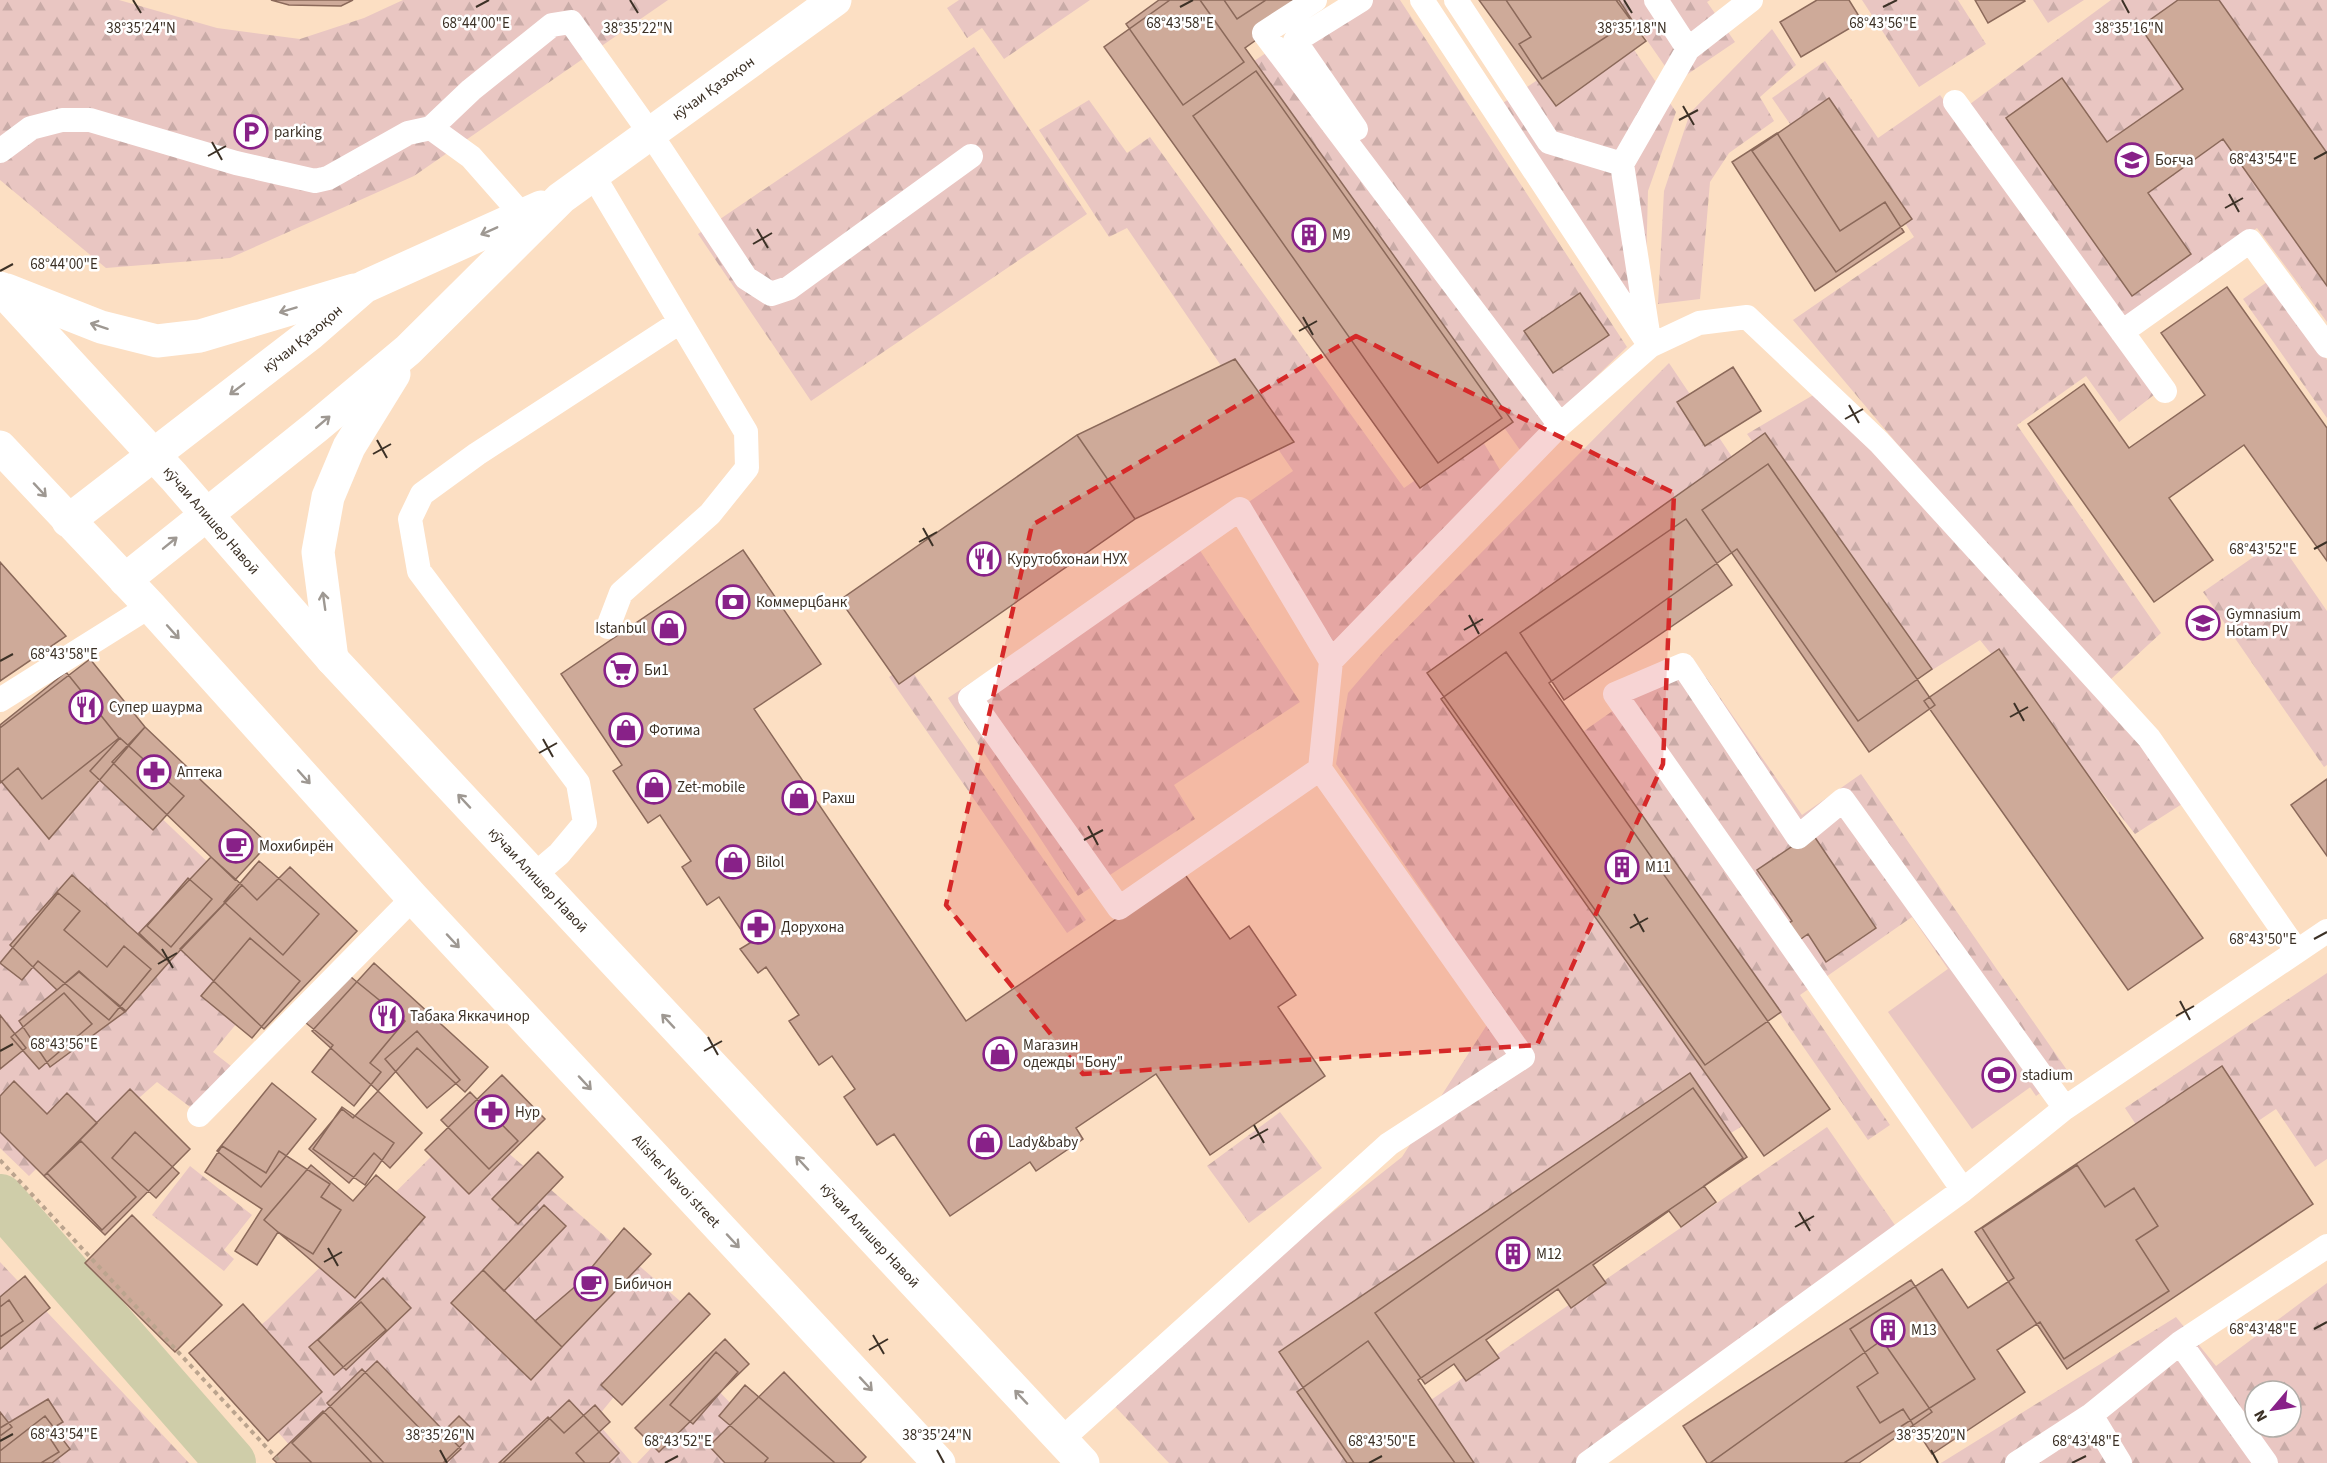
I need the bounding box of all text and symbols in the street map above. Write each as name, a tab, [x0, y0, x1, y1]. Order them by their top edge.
text: 68°44'00"E	[442, 13, 510, 34]
text: 68°43'58"E	[1146, 13, 1214, 34]
text: 68°43'56"E	[1849, 13, 1917, 34]
text: 38°35'24"N	[106, 18, 176, 39]
text: 38°35'22"N	[603, 18, 673, 39]
text: 38°35'18"N	[1597, 18, 1667, 39]
text: 38°35'16"N	[2094, 18, 2164, 39]
street label: кӯчаи Қазоқон	[667, 51, 759, 125]
parking icon: parking	[233, 114, 269, 150]
place label: parking	[274, 122, 322, 143]
school or university icon: Боғча	[2114, 142, 2150, 178]
text: 68°43'54"E	[2229, 149, 2297, 170]
place label: Боғча	[2155, 150, 2194, 171]
building icon: М9	[1291, 217, 1327, 253]
place label: М9	[1332, 225, 1350, 246]
one-way arrow	[481, 226, 499, 237]
text: 68°44'00"E	[30, 254, 98, 275]
street label: кӯчаи Қазоқон	[258, 300, 347, 378]
one-way arrow	[279, 305, 298, 316]
one-way arrow	[90, 319, 109, 330]
one-way arrow	[230, 383, 246, 396]
one-way arrow	[315, 415, 330, 429]
street label: кӯчаи Алишер Навоӣ	[158, 461, 264, 579]
one-way arrow	[33, 482, 47, 497]
one-way arrow	[162, 536, 177, 550]
text: 68°43'52"E	[2229, 539, 2297, 560]
restaurant icon: Курутобхонаи НУХ	[966, 541, 1002, 577]
place label: Курутобхонаи НУХ	[1007, 549, 1128, 570]
bank icon: Коммерцбанк	[715, 584, 751, 620]
one-way arrow	[319, 592, 330, 612]
place label: Коммерцбанк	[756, 592, 848, 613]
place label: Gymnasium Hotam PV	[2226, 604, 2301, 642]
school or university icon: Gymnasium Hotam PV	[2185, 605, 2221, 641]
shop icon: Istanbul	[651, 610, 687, 646]
place label: Istanbul	[595, 618, 646, 639]
one-way arrow	[166, 624, 180, 639]
text: 68°43'58"E	[30, 644, 98, 665]
supermarket icon: Би1	[603, 652, 639, 688]
place label: Би1	[644, 660, 669, 681]
restaurant icon: Супер шаурма	[68, 689, 104, 725]
place label: Супер шаурма	[109, 697, 203, 718]
shop icon: Фотима	[608, 712, 644, 748]
place label: Фотима	[649, 720, 700, 741]
pharmacy icon: Аптека	[136, 754, 172, 790]
place label: Аптека	[177, 762, 222, 783]
one-way arrow	[297, 769, 311, 784]
shop icon: Zet-mobile	[636, 769, 672, 805]
place label: Zet-mobile	[677, 777, 745, 798]
shop icon: Рахш	[781, 780, 817, 816]
place label: Рахш	[822, 788, 855, 809]
one-way arrow	[457, 794, 471, 809]
street label: кӯчаи Алишер Навоӣ	[484, 822, 593, 937]
cafe icon: Мохибирён	[218, 828, 254, 864]
place label: Мохибирён	[259, 836, 334, 857]
shop icon: Bilol	[715, 844, 751, 880]
building icon: М11	[1604, 849, 1640, 885]
place label: Bilol	[756, 852, 784, 873]
place label: М11	[1645, 857, 1671, 878]
pharmacy icon: Дорухона	[740, 909, 776, 945]
place label: Дорухона	[781, 917, 844, 938]
text: 68°43'50"E	[2229, 929, 2297, 950]
one-way arrow	[445, 933, 460, 948]
restaurant icon: Табака Яккачинор	[369, 998, 405, 1034]
place label: Табака Яккачинор	[410, 1006, 530, 1027]
one-way arrow	[661, 1013, 676, 1028]
text: 68°43'56"E	[30, 1034, 98, 1055]
place label: Магазин одежды "Бону"	[1023, 1035, 1123, 1073]
shop icon: Магазин одежды "Бону"	[982, 1036, 1018, 1072]
sports icon: stadium	[1981, 1057, 2017, 1093]
place label: stadium	[2022, 1065, 2073, 1086]
one-way arrow	[578, 1076, 593, 1091]
pharmacy icon: Нур	[474, 1094, 510, 1130]
place label: Нур	[515, 1102, 540, 1123]
shop icon: Lady&baby	[967, 1124, 1003, 1160]
street label: Alisher Navoi street	[627, 1129, 725, 1232]
place label: Lady&baby	[1008, 1132, 1078, 1153]
one-way arrow	[795, 1156, 809, 1171]
street label: кӯчаи Алишер Навоӣ	[815, 1177, 925, 1292]
one-way arrow	[725, 1234, 740, 1249]
building icon: М12	[1495, 1236, 1531, 1272]
place label: М12	[1536, 1244, 1562, 1265]
cafe icon: Бибичон	[573, 1266, 609, 1302]
place label: Бибичон	[614, 1274, 672, 1295]
building icon: М13	[1870, 1312, 1906, 1348]
text: 68°43'48"E	[2229, 1319, 2297, 1340]
place label: М13	[1911, 1320, 1937, 1341]
one-way arrow	[858, 1376, 872, 1391]
north arrow	[2243, 1379, 2303, 1439]
one-way arrow	[1014, 1390, 1028, 1405]
text: N	[2249, 1406, 2273, 1426]
text: 68°43'54"E	[30, 1424, 98, 1445]
text: 38°35'26"N	[405, 1425, 475, 1446]
text: 38°35'24"N	[902, 1425, 972, 1446]
text: 38°35'20"N	[1896, 1425, 1966, 1446]
text: 68°43'52"E	[644, 1431, 712, 1452]
text: 68°43'50"E	[1348, 1431, 1416, 1452]
text: 68°43'48"E	[2052, 1431, 2120, 1452]

